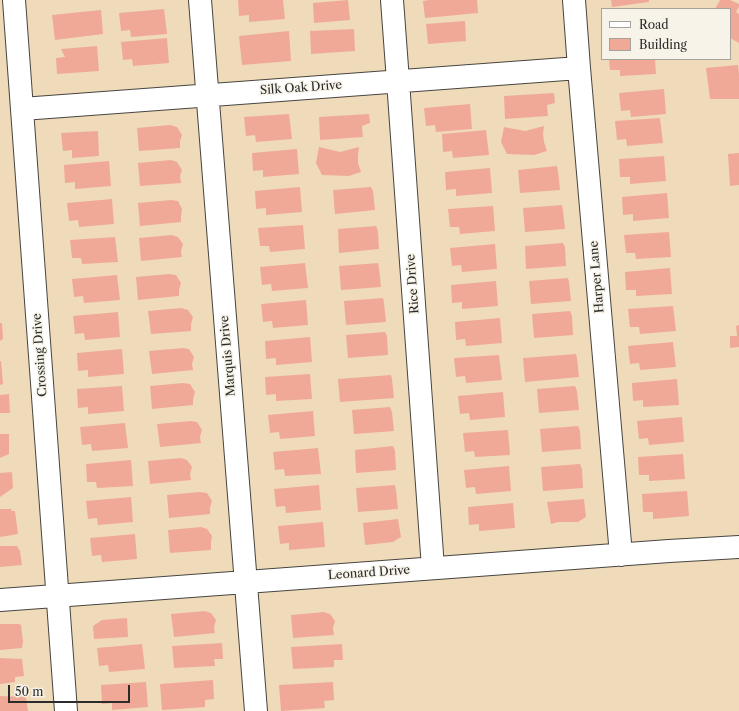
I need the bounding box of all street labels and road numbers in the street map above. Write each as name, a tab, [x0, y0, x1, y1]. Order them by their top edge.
street label: Silk Oak Drive	[260, 78, 342, 98]
street label: Harper Lane	[587, 240, 607, 314]
street label: Rice Drive	[404, 254, 422, 314]
street label: Crossing Drive	[30, 313, 50, 397]
street label: Marquis Drive	[217, 315, 239, 397]
street label: Leonard Drive	[327, 563, 411, 583]

